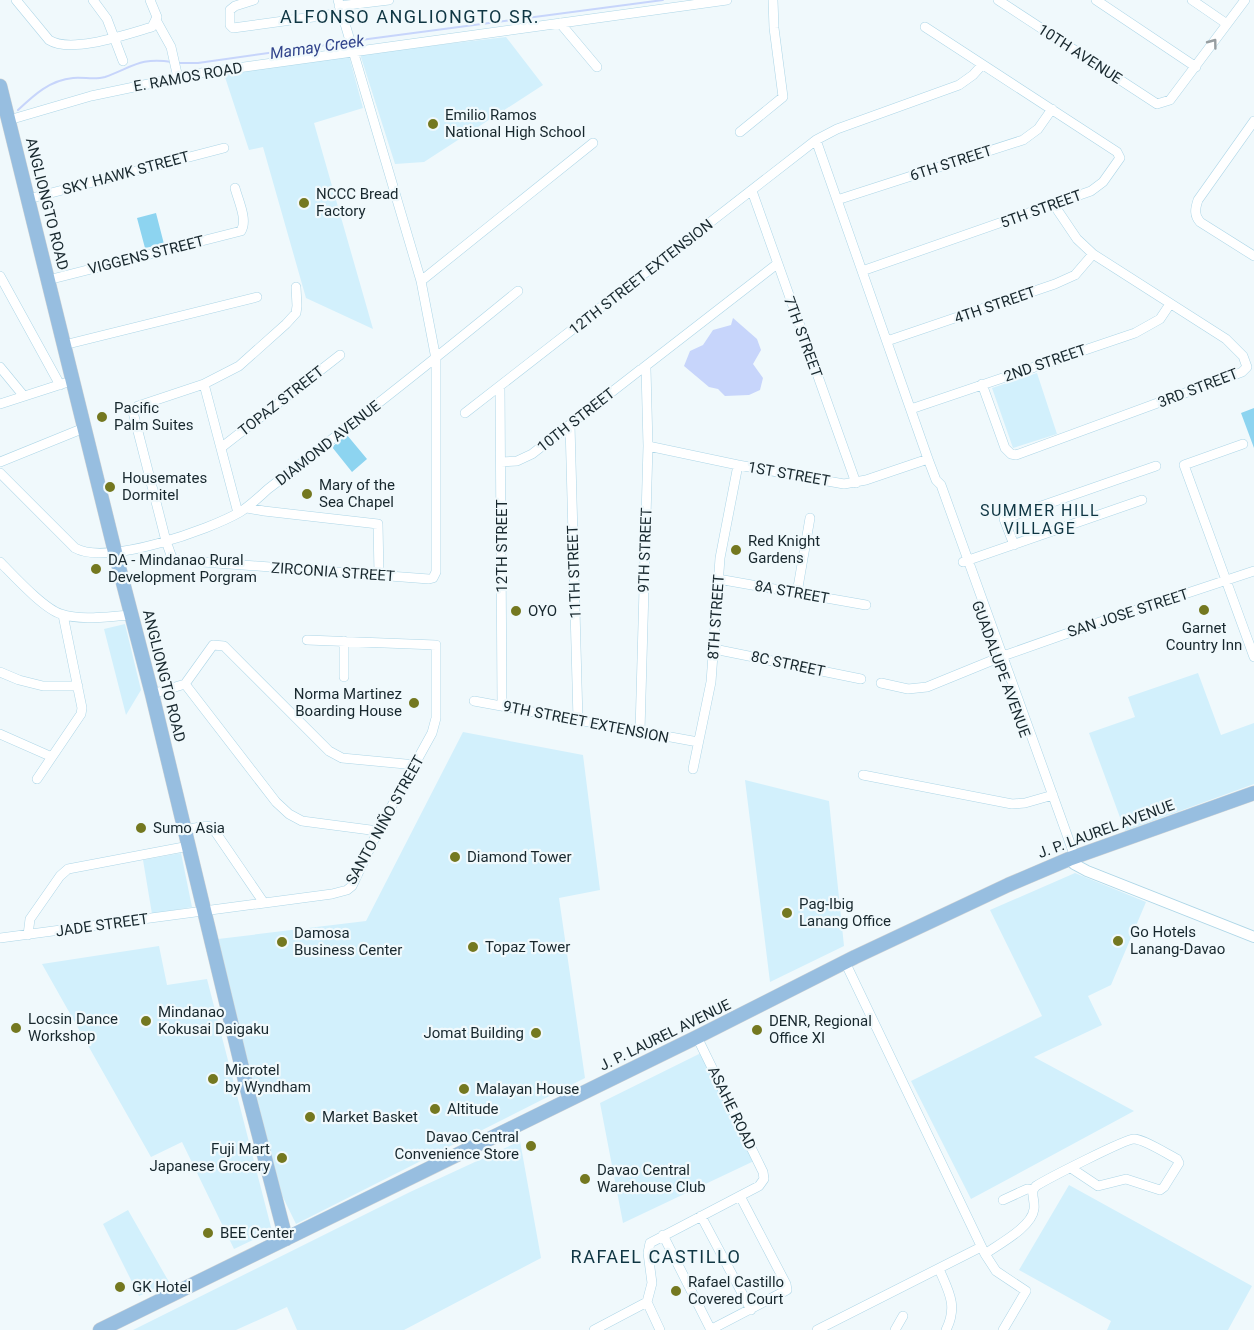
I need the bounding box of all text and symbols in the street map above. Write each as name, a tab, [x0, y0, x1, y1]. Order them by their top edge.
district label: ALFONSO ANGLIONGTO SR.	[280, 6, 540, 27]
street label: 10TH AVENUE	[1035, 20, 1126, 88]
water label: Mamay Creek	[269, 31, 366, 63]
one-way arrow	[1206, 38, 1217, 49]
street label: E. RAMOS ROAD	[132, 59, 244, 95]
place label: Emilio Ramos National High School	[445, 106, 585, 141]
marker: Emilio Ramos National High School	[426, 117, 440, 131]
street label: ANGLIONGTO ROAD	[22, 136, 72, 272]
street label: 6TH STREET	[908, 141, 994, 185]
street label: SKY HAWK STREET	[60, 147, 192, 199]
place label: NCCC Bread Factory	[316, 185, 399, 220]
street label: 5TH STREET	[998, 186, 1084, 232]
marker: NCCC Bread Factory	[297, 196, 311, 210]
street label: 12TH STREET EXTENSION	[566, 215, 716, 339]
street label: VIGGENS STREET	[86, 232, 206, 278]
street label: 4TH STREET	[952, 283, 1038, 327]
street label: 7TH STREET	[780, 294, 826, 380]
street label: 2ND STREET	[1001, 340, 1089, 386]
street label: TOPAZ STREET	[235, 362, 327, 440]
street label: 3RD STREET	[1155, 364, 1241, 412]
street label: 10TH STREET	[534, 384, 618, 456]
street label: DIAMOND AVENUE	[272, 396, 384, 489]
place label: Pacific Palm Suites	[114, 399, 194, 434]
marker: Pacific Palm Suites	[95, 410, 109, 424]
street label: 1ST STREET	[747, 458, 831, 490]
place label: Housemates Dormitel	[122, 469, 207, 504]
place label: Mary of the Sea Chapel	[319, 476, 395, 511]
marker: Housemates Dormitel	[103, 480, 117, 494]
marker: Mary of the Sea Chapel	[300, 487, 314, 501]
street label: 12TH STREET	[493, 499, 511, 593]
district label: SUMMER HILL VILLAGE	[980, 501, 1100, 538]
street label: 9TH STREET	[635, 507, 655, 593]
street label: 11TH STREET	[563, 525, 585, 619]
place label: Red Knight Gardens	[748, 532, 820, 567]
marker: Red Knight Gardens	[729, 543, 743, 557]
place label: DA - Mindanao Rural Development Porgram	[108, 551, 257, 586]
street label: ZIRCONIA STREET	[270, 559, 396, 585]
marker: DA - Mindanao Rural Development Porgram	[89, 562, 103, 576]
street label: 8TH STREET	[704, 574, 728, 660]
street label: 8A STREET	[753, 577, 831, 607]
street label: SAN JOSE STREET	[1065, 585, 1191, 641]
street label: GUADALUPE AVENUE	[968, 598, 1034, 740]
place label: OYO	[528, 602, 557, 620]
marker: Garnet Country Inn	[1197, 603, 1211, 617]
marker: OYO	[509, 604, 523, 618]
street label: ANGLIONGTO ROAD	[139, 608, 189, 744]
place label: Garnet Country Inn	[1166, 619, 1242, 654]
street label: 8C STREET	[749, 647, 827, 681]
place label: Norma Martinez Boarding House	[294, 685, 402, 720]
marker: Norma Martinez Boarding House	[407, 696, 421, 710]
street label: 9TH STREET EXTENSION	[502, 697, 670, 747]
street label: SANTO NIÑO STREET	[342, 752, 428, 888]
street label: J. P. LAUREL AVENUE	[1035, 796, 1177, 862]
place label: Sumo Asia	[153, 819, 225, 837]
marker: Sumo Asia	[134, 821, 148, 835]
place label: Diamond Tower	[467, 848, 572, 866]
marker: Diamond Tower	[448, 850, 462, 864]
place label: Pag-Ibig Lanang Office	[799, 895, 891, 930]
marker: Pag-Ibig Lanang Office	[780, 906, 794, 920]
street label: JADE STREET	[55, 910, 149, 940]
place label: Go Hotels Lanang-Davao	[1130, 923, 1225, 958]
place label: Damosa Business Center	[294, 924, 402, 959]
marker: Go Hotels Lanang-Davao	[1111, 934, 1125, 948]
marker: Damosa Business Center	[275, 935, 289, 949]
place label: Topaz Tower	[485, 938, 570, 956]
marker: Topaz Tower	[466, 940, 480, 954]
street label: J. P. LAUREL AVENUE	[596, 995, 734, 1075]
place label: Mindanao Kokusai Daigaku	[158, 1003, 269, 1038]
place label: Locsin Dance Workshop	[28, 1010, 118, 1045]
place label: DENR, Regional Office XI	[769, 1012, 872, 1047]
marker: Mindanao Kokusai Daigaku	[139, 1014, 153, 1028]
marker: Locsin Dance Workshop	[9, 1021, 23, 1035]
marker: DENR, Regional Office XI	[750, 1023, 764, 1037]
place label: Jomat Building	[424, 1024, 524, 1042]
marker: Jomat Building	[529, 1026, 543, 1040]
place label: Microtel by Wyndham	[225, 1061, 311, 1096]
street label: ASAHE ROAD	[704, 1063, 760, 1153]
marker: Microtel by Wyndham	[206, 1072, 220, 1086]
place label: Malayan House	[476, 1080, 579, 1098]
marker: Malayan House	[457, 1082, 471, 1096]
place label: Altitude	[447, 1100, 499, 1118]
marker: Altitude	[428, 1102, 442, 1116]
place label: Market Basket	[322, 1108, 418, 1126]
marker: Market Basket	[303, 1110, 317, 1124]
place label: Davao Central Convenience Store	[394, 1128, 519, 1163]
marker: Davao Central Convenience Store	[524, 1139, 538, 1153]
place label: Fuji Mart Japanese Grocery	[150, 1140, 270, 1175]
marker: Fuji Mart Japanese Grocery	[275, 1151, 289, 1165]
place label: Davao Central Warehouse Club	[597, 1161, 706, 1196]
marker: Davao Central Warehouse Club	[578, 1172, 592, 1186]
place label: BEE Center	[220, 1224, 294, 1242]
marker: BEE Center	[201, 1226, 215, 1240]
district label: RAFAEL CASTILLO	[571, 1246, 741, 1267]
place label: Rafael Castillo Covered Court	[688, 1273, 784, 1308]
place label: GK Hotel	[132, 1278, 191, 1296]
marker: GK Hotel	[113, 1280, 127, 1294]
marker: Rafael Castillo Covered Court	[669, 1284, 683, 1298]

